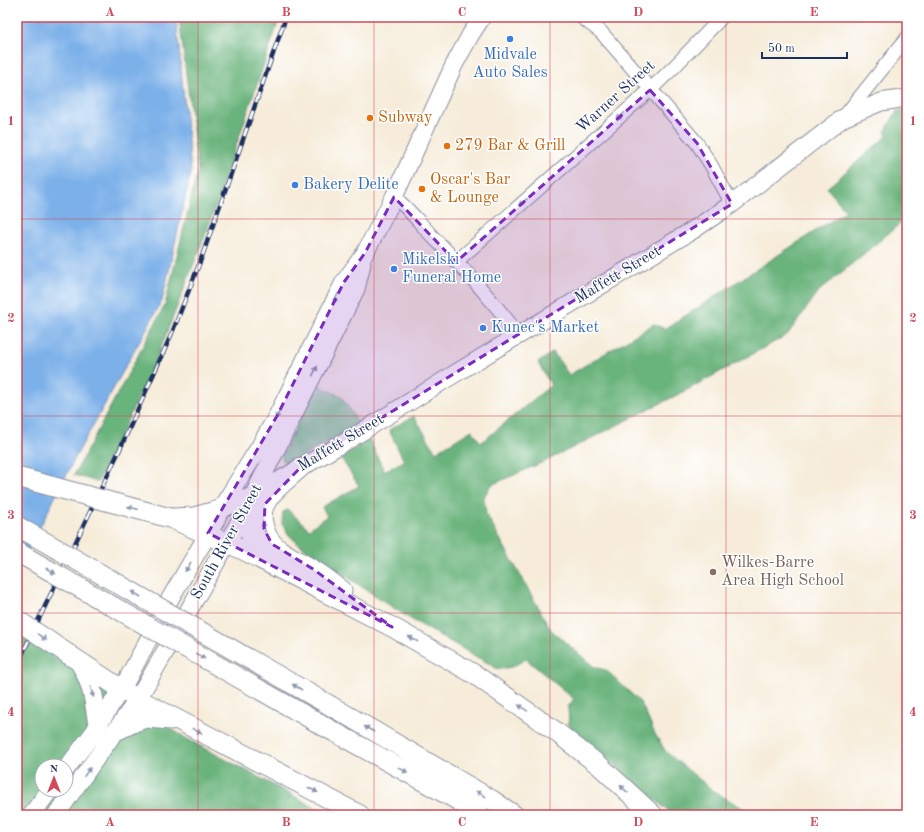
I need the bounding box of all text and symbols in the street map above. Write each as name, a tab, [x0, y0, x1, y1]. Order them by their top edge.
text: A	[105, 6, 115, 19]
text: B	[281, 6, 291, 19]
text: C	[458, 6, 466, 19]
text: D	[633, 6, 643, 19]
text: E	[810, 6, 819, 19]
marker: Midvale Auto Sales	[505, 34, 515, 44]
scale bar	[762, 34, 847, 60]
text: 50 m	[768, 42, 795, 55]
place label: Midvale Auto Sales	[472, 47, 548, 81]
street label: Warner Street	[574, 57, 659, 136]
place label: Subway	[378, 110, 433, 126]
one-way arrow	[616, 112, 626, 121]
marker: Subway	[365, 113, 375, 123]
text: 1	[7, 115, 15, 128]
text: 1	[909, 115, 917, 128]
place label: 279 Bar & Grill	[455, 138, 565, 154]
marker: 279 Bar & Grill	[442, 141, 452, 151]
place label: Oscar's Bar & Lounge	[430, 172, 511, 206]
place label: Bakery Delite	[303, 177, 399, 193]
marker: Bakery Delite	[290, 180, 300, 190]
marker: Oscar's Bar & Lounge	[417, 184, 427, 194]
one-way arrow	[518, 197, 529, 206]
street label: Maffett Street	[572, 243, 664, 307]
place label: Mikelski Funeral Home	[402, 252, 501, 286]
marker: Mikelski Funeral Home	[389, 264, 399, 274]
one-way arrow	[333, 292, 340, 303]
text: 2	[7, 312, 15, 325]
text: 2	[909, 312, 917, 325]
place label: Kunec's Market	[491, 320, 599, 336]
marker: Kunec's Market	[478, 323, 488, 333]
one-way arrow	[312, 365, 319, 376]
one-way arrow	[275, 408, 281, 419]
street label: Maffett Street	[295, 411, 387, 475]
street label: South River Street	[189, 481, 266, 603]
one-way arrow	[127, 505, 139, 511]
text: 3	[7, 509, 15, 522]
text: 3	[909, 509, 917, 522]
one-way arrow	[261, 520, 267, 532]
place label: Wilkes-Barre Area High School	[721, 555, 844, 589]
one-way arrow	[185, 561, 192, 573]
marker: Wilkes-Barre Area High School	[708, 567, 718, 577]
one-way arrow	[45, 568, 57, 575]
one-way arrow	[130, 591, 141, 598]
one-way arrow	[37, 633, 48, 641]
one-way arrow	[407, 635, 419, 642]
one-way arrow	[194, 653, 206, 660]
one-way arrow	[291, 683, 303, 690]
one-way arrow	[89, 686, 95, 698]
one-way arrow	[517, 704, 528, 712]
text: 4	[7, 706, 15, 719]
text: 4	[909, 706, 917, 719]
one-way arrow	[363, 725, 375, 732]
one-way arrow	[191, 727, 203, 734]
north arrow	[34, 758, 74, 798]
text: N	[50, 764, 59, 775]
one-way arrow	[83, 766, 91, 777]
one-way arrow	[397, 767, 409, 774]
one-way arrow	[619, 784, 630, 793]
one-way arrow	[307, 787, 319, 793]
one-way arrow	[475, 790, 487, 797]
text: A	[105, 816, 115, 829]
text: B	[281, 816, 291, 829]
text: C	[458, 816, 466, 829]
text: D	[633, 816, 643, 829]
text: E	[810, 816, 819, 829]

